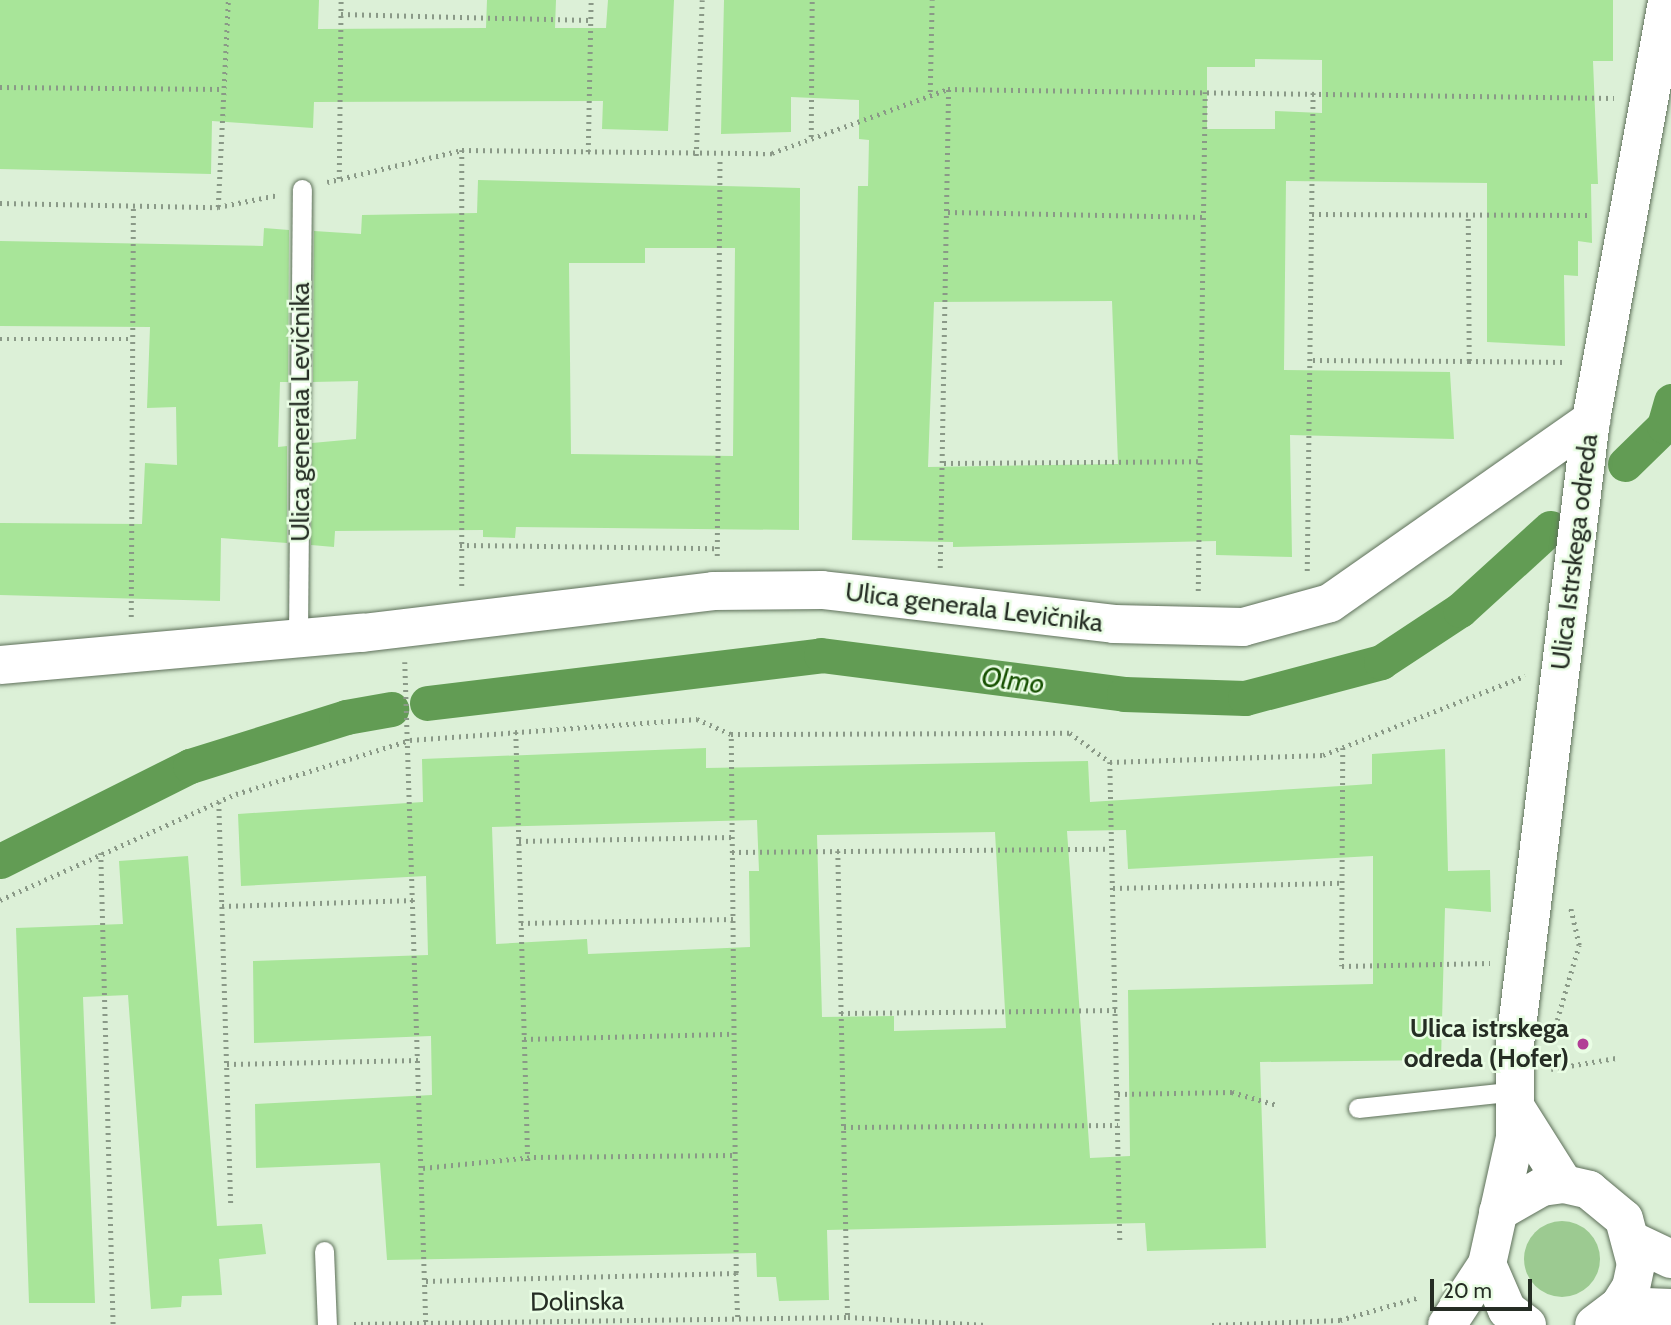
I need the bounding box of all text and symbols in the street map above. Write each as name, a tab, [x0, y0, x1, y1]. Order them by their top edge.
street label: Ulica generala Levičnika	[285, 282, 317, 542]
street label: Ulica Istrskega odreda	[1545, 432, 1605, 672]
street label: Ulica generala Levičnika	[843, 577, 1105, 639]
water label: Olmo	[980, 659, 1046, 701]
place label: Ulica istrskega odreda (Hofer)	[1404, 1013, 1569, 1074]
marker: Ulica istrskega odreda (Hofer)	[1575, 1036, 1591, 1052]
scale bar	[1433, 1266, 1534, 1310]
text: 20 m	[1443, 1278, 1492, 1303]
street label: Dolinska	[530, 1286, 624, 1318]

